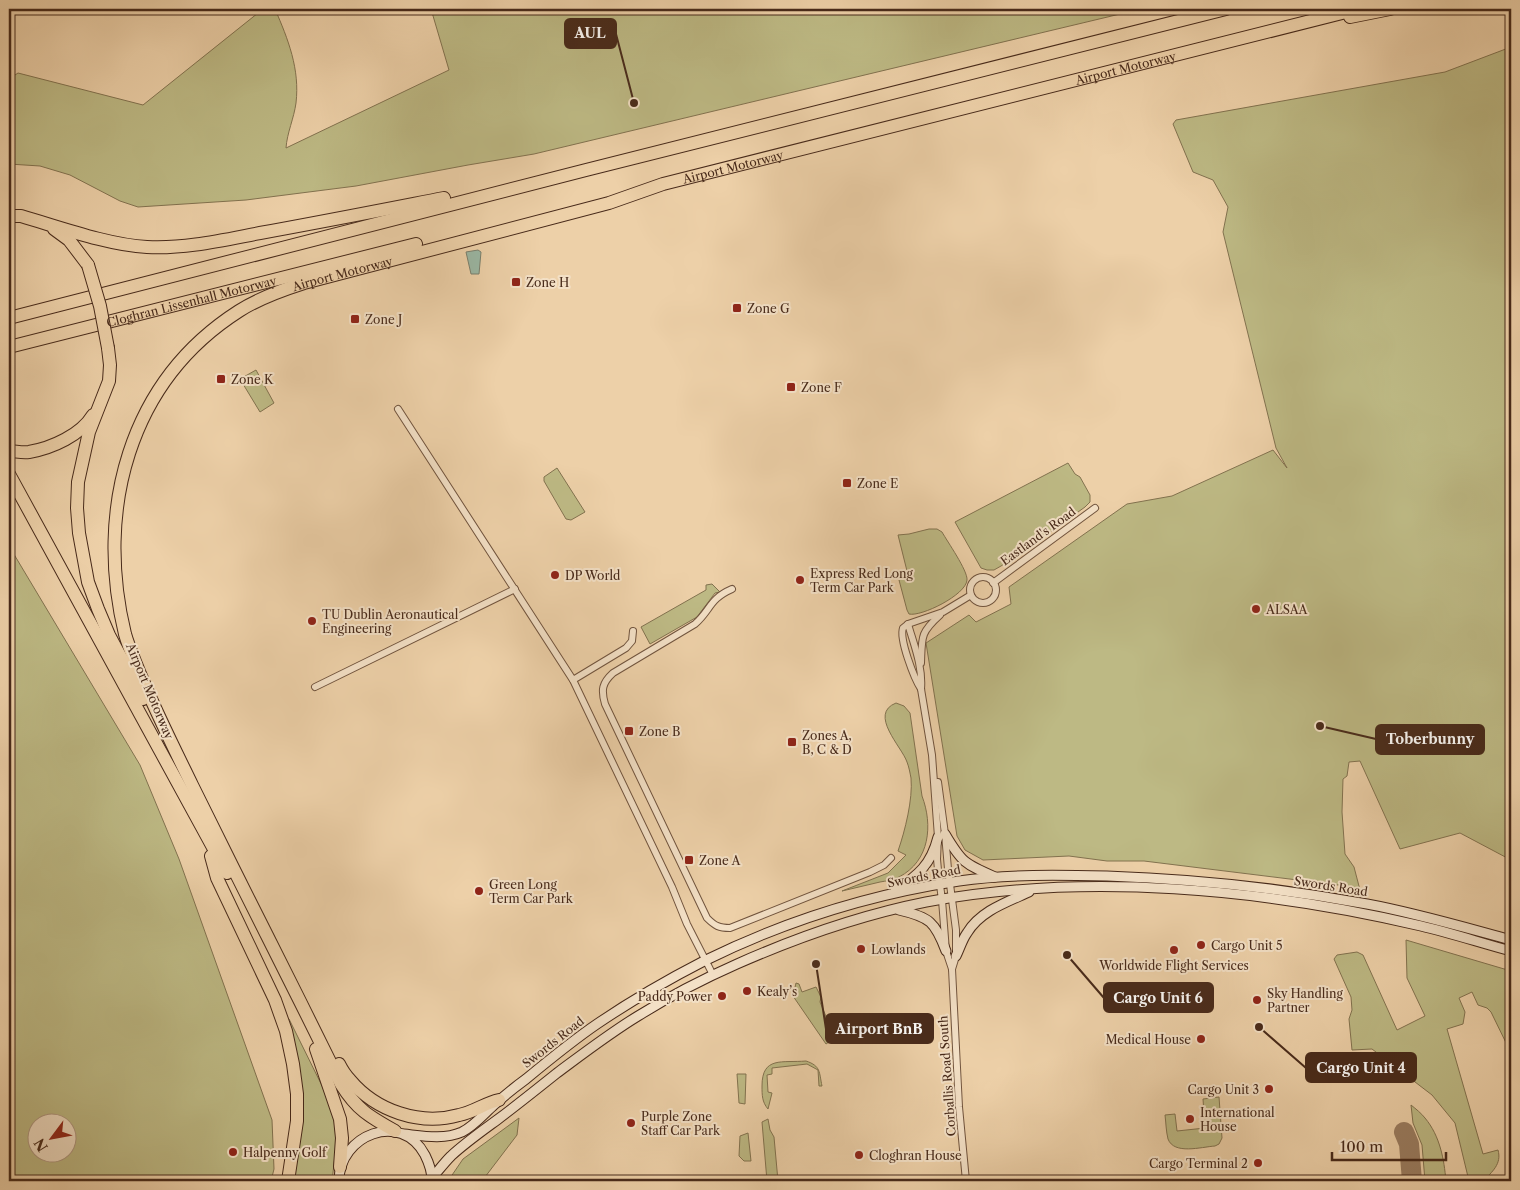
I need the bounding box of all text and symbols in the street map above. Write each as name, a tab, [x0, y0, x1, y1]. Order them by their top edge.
callout: AUL	[565, 19, 616, 48]
text: AUL	[573, 24, 606, 42]
street label: Airport Motorway	[1073, 48, 1178, 88]
street label: Airport Motorway	[680, 147, 785, 187]
street label: Airport Motorway	[289, 253, 394, 294]
street label: Cloghran Lissenhall Motorway	[105, 272, 278, 330]
place label: Zone H	[526, 275, 569, 290]
marker: Zone H	[510, 276, 522, 288]
place label: Zone G	[747, 301, 790, 316]
marker: Zone G	[731, 302, 743, 314]
place label: Zone J	[365, 312, 402, 327]
marker: Zone J	[349, 313, 361, 325]
place label: Zone K	[231, 372, 274, 387]
marker: Zone K	[215, 373, 227, 385]
place label: Zone F	[801, 380, 842, 395]
marker: Zone F	[785, 381, 797, 393]
place label: Zone E	[857, 476, 898, 491]
marker: Zone E	[841, 477, 853, 489]
street label: Eastland's Road	[997, 503, 1079, 568]
place label: Express Red Long Term Car Park	[810, 566, 914, 595]
place label: DP World	[565, 568, 621, 583]
marker: DP World	[549, 569, 561, 581]
marker: Express Red Long Term Car Park	[794, 574, 806, 586]
place label: ALSAA	[1265, 602, 1309, 617]
marker: ALSAA	[1250, 603, 1262, 615]
place label: TU Dublin Aeronautical Engineering	[322, 607, 459, 636]
marker: TU Dublin Aeronautical Engineering	[306, 615, 318, 627]
street label: Airport Motorway	[123, 640, 177, 742]
place label: Zone B	[639, 724, 680, 739]
marker: Zone B	[623, 725, 635, 737]
callout: Toberbunny	[1376, 725, 1484, 754]
place label: Zones A, B, C & D	[802, 728, 852, 757]
text: Toberbunny	[1386, 730, 1475, 748]
marker: Zones A, B, C & D	[786, 736, 798, 748]
place label: Zone A	[699, 853, 741, 868]
marker: Zone A	[683, 854, 695, 866]
street label: Swords Road	[886, 861, 963, 890]
street label: Swords Road	[1293, 873, 1370, 899]
place label: Green Long Term Car Park	[489, 877, 574, 906]
marker: Green Long Term Car Park	[473, 885, 485, 897]
place label: Cargo Unit 5	[1211, 938, 1283, 953]
marker: Cargo Unit 5	[1195, 939, 1207, 951]
place label: Lowlands	[871, 942, 926, 957]
marker: Lowlands	[855, 943, 867, 955]
marker: Worldwide Flight Services	[1168, 944, 1180, 956]
place label: Worldwide Flight Services	[1098, 958, 1249, 973]
callout: Cargo Unit 6	[1104, 983, 1213, 1012]
place label: Kealy’s	[757, 984, 797, 999]
marker: Kealy’s	[741, 985, 753, 997]
place label: Sky Handling Partner	[1267, 986, 1343, 1015]
place label: Paddy Power	[638, 989, 712, 1004]
text: Cargo Unit 6	[1113, 989, 1203, 1007]
marker: Paddy Power	[716, 990, 728, 1002]
marker: Sky Handling Partner	[1251, 994, 1263, 1006]
street label: Swords Road	[519, 1013, 587, 1071]
callout: Airport BnB	[826, 1014, 933, 1043]
street label: Corballis Road South	[935, 1015, 959, 1137]
text: Airport BnB	[834, 1020, 923, 1038]
place label: Medical House	[1105, 1032, 1191, 1047]
marker: Medical House	[1195, 1033, 1207, 1045]
callout: Cargo Unit 4	[1306, 1053, 1416, 1082]
text: Cargo Unit 4	[1316, 1059, 1406, 1077]
place label: Cargo Unit 3	[1187, 1082, 1259, 1097]
marker: Cargo Unit 3	[1263, 1083, 1275, 1095]
place label: International House	[1200, 1105, 1275, 1134]
place label: Purple Zone Staff Car Park	[641, 1109, 721, 1138]
north arrow	[28, 1112, 78, 1162]
marker: International House	[1184, 1113, 1196, 1125]
marker: Purple Zone Staff Car Park	[625, 1117, 637, 1129]
scale bar	[1332, 1130, 1446, 1162]
text: N	[30, 1135, 52, 1155]
text: 100 m	[1340, 1137, 1383, 1156]
place label: Halpenny Golf	[243, 1145, 328, 1160]
marker: Halpenny Golf	[227, 1146, 239, 1158]
place label: Cloghran House	[869, 1148, 962, 1163]
marker: Cloghran House	[853, 1149, 865, 1161]
place label: Cargo Terminal 2	[1149, 1156, 1248, 1171]
marker: Cargo Terminal 2	[1252, 1157, 1264, 1169]

